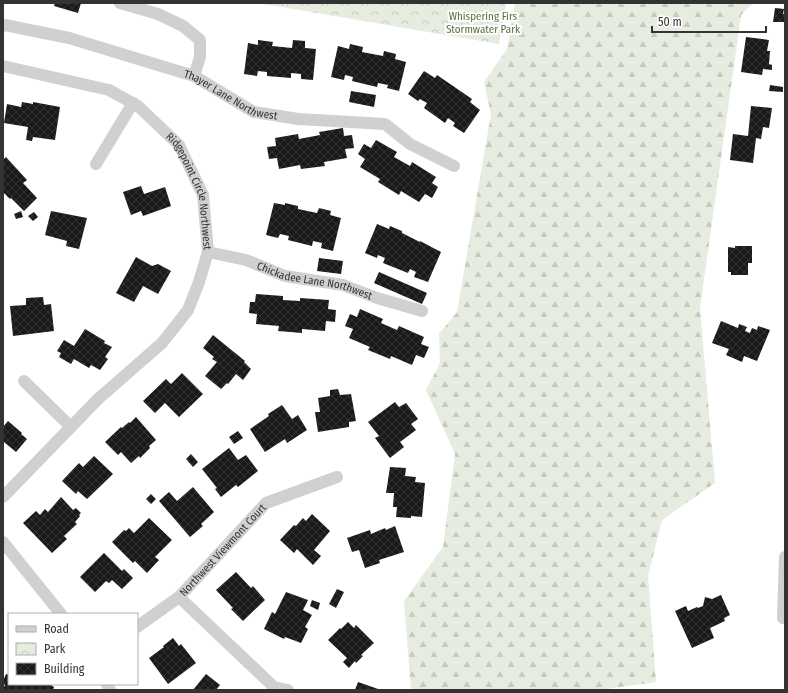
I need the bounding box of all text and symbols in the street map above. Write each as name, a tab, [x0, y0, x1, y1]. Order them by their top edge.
scale bar	[652, 8, 766, 34]
park label: Whispering Firs Stormwater Park	[446, 10, 521, 36]
text: 50 m	[658, 15, 682, 29]
street label: Thayer Lane Northwest	[182, 67, 279, 123]
street label: Ridgepoint Circle Northwest	[163, 130, 214, 251]
street label: Chickadee Lane Northwest	[255, 259, 374, 303]
street label: Northwest Viewmont Court	[177, 501, 269, 599]
legend	[8, 613, 138, 685]
text: Road	[44, 622, 69, 636]
text: Park	[44, 642, 66, 656]
text: Building	[44, 662, 85, 676]

